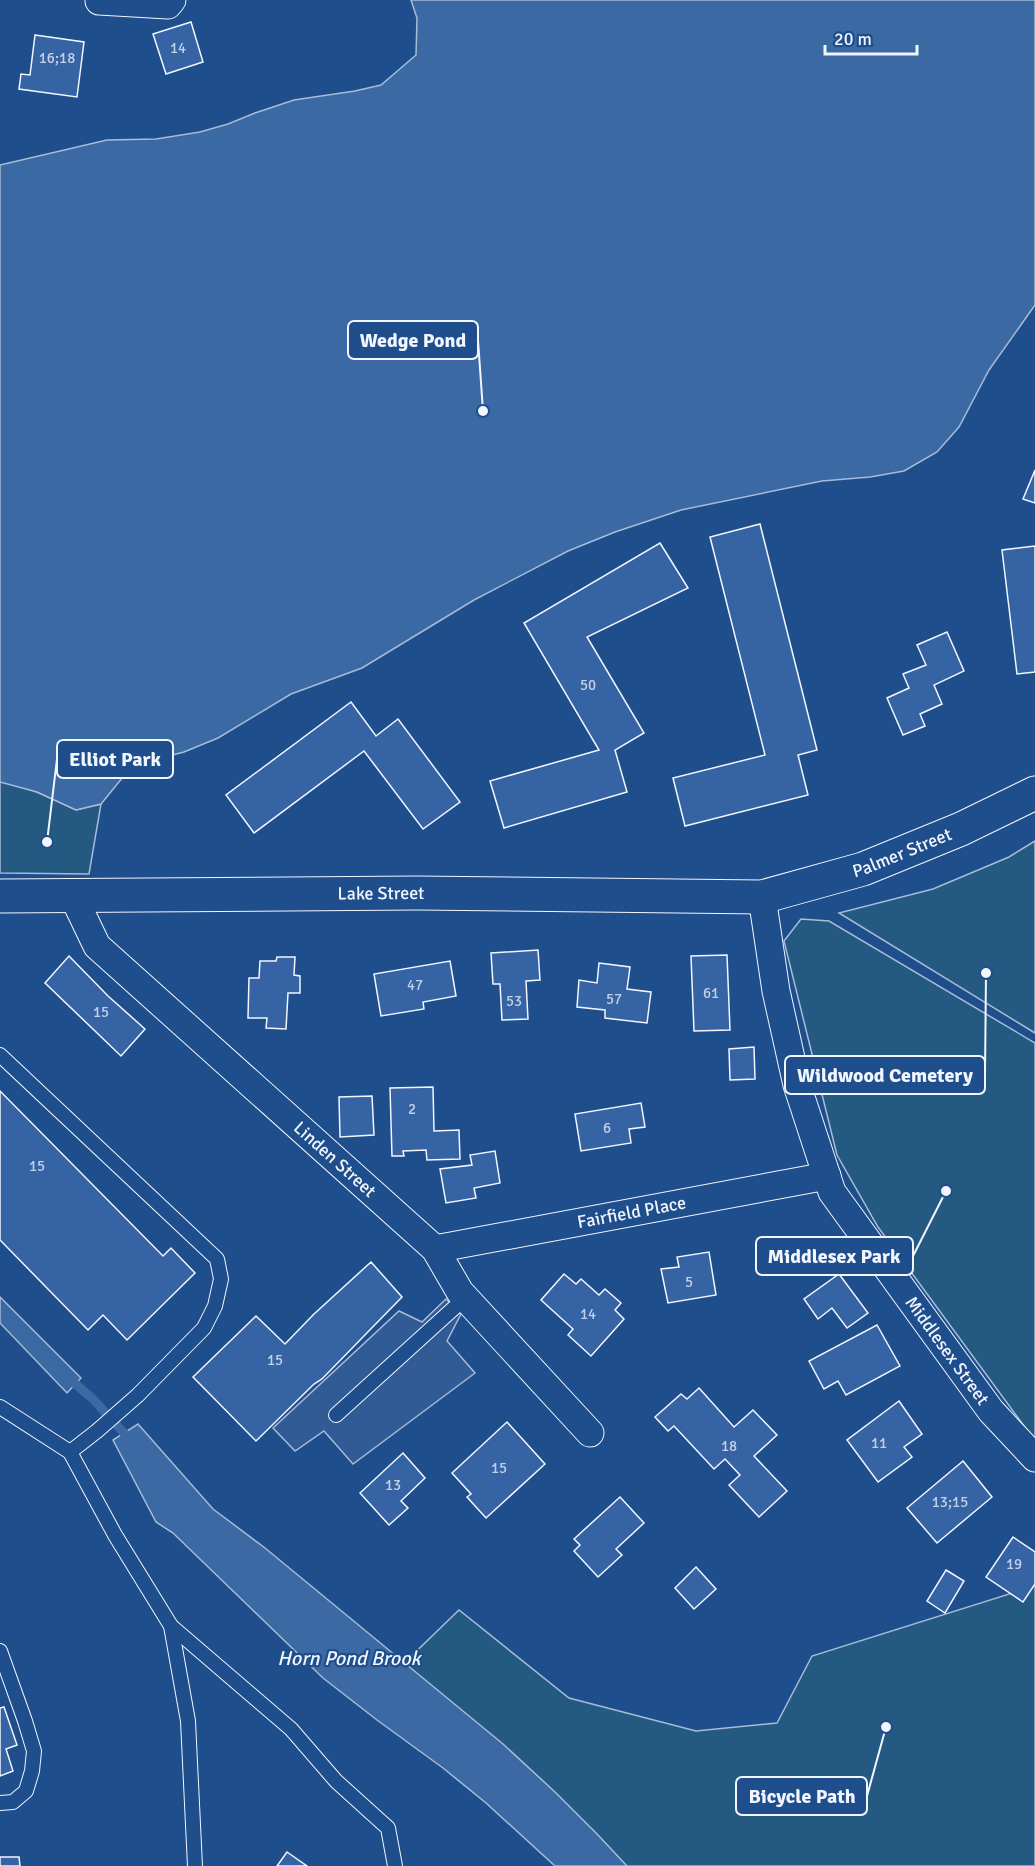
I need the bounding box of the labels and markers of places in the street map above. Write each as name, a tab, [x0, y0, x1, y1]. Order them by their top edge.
callout: Wedge Pond	[348, 321, 478, 359]
callout: Elliot Park	[57, 740, 173, 778]
callout: Wildwood Cemetery	[785, 1056, 985, 1094]
callout: Middlesex Park	[756, 1237, 913, 1275]
callout: Bicycle Path	[736, 1777, 867, 1815]

